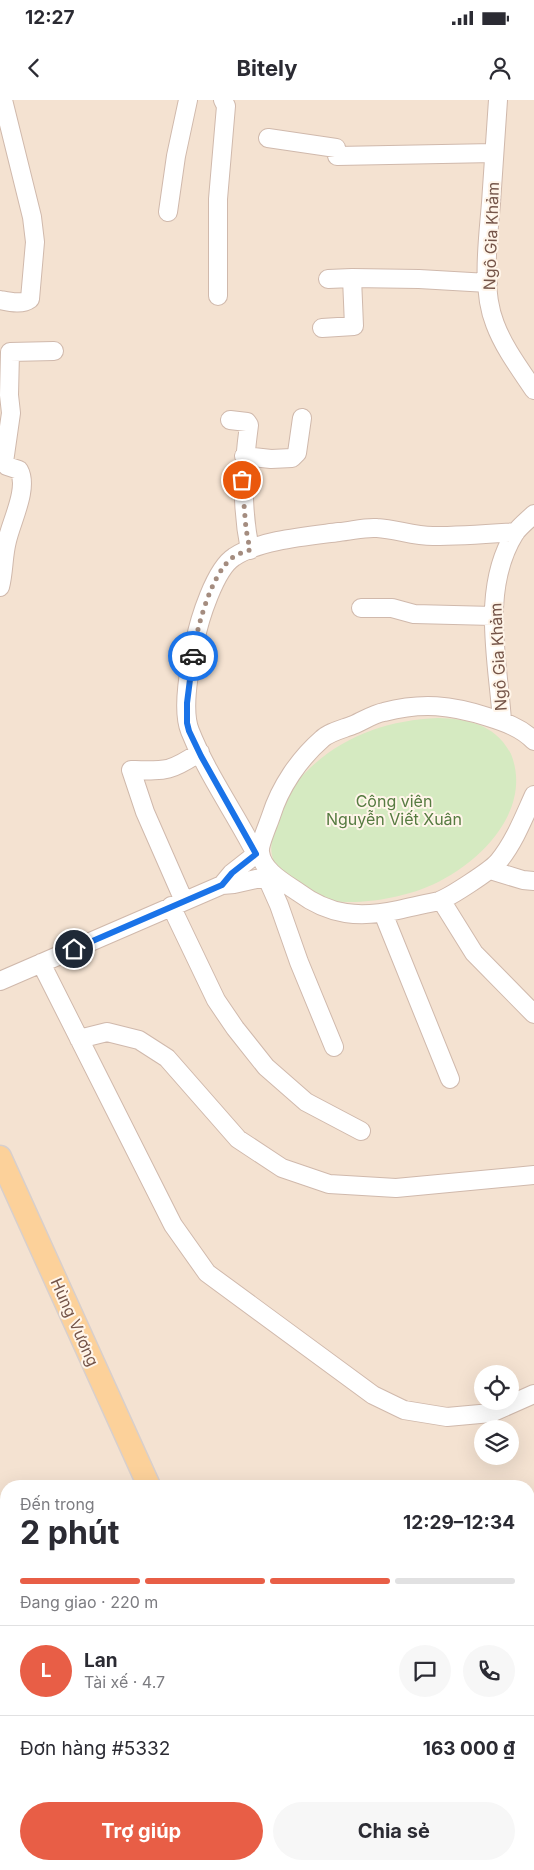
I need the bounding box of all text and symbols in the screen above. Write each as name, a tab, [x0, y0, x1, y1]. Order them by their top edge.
text: 12:27	[25, 6, 75, 29]
icon: back	[20, 54, 48, 82]
icon: person	[486, 54, 514, 82]
text: Bitely	[237, 55, 297, 81]
street label: Ngô Gia Khảm	[479, 181, 503, 291]
pin	[221, 459, 263, 501]
icon: bag	[228, 466, 256, 494]
street label: Ngô Gia Khảm	[485, 602, 511, 712]
courier	[168, 631, 218, 681]
icon: car	[179, 642, 207, 670]
park label: Công viên Nguyễn Viết Xuân	[326, 791, 462, 829]
pin	[53, 928, 95, 970]
icon: home	[60, 935, 88, 963]
street label: Hùng Vương	[47, 1275, 103, 1369]
map controls	[474, 1365, 519, 1465]
button: locate	[474, 1365, 519, 1410]
button: layers	[474, 1420, 519, 1465]
text: Đến trong	[20, 1494, 95, 1514]
text: 12:29–12:34	[403, 1511, 515, 1534]
text: 2 phút	[20, 1513, 119, 1552]
text: Đang giao · 220 m	[20, 1592, 158, 1612]
button: chat	[399, 1645, 451, 1697]
button: phone	[463, 1645, 515, 1697]
text: Lan	[84, 1649, 118, 1672]
text: L	[41, 1659, 51, 1682]
text: Tài xế · 4.7	[84, 1672, 165, 1692]
text: Đơn hàng #5332	[20, 1737, 170, 1760]
text: 163 000 ₫	[423, 1737, 515, 1760]
button: Trợ giúp	[20, 1802, 263, 1860]
button: Chia sẻ	[273, 1802, 515, 1860]

